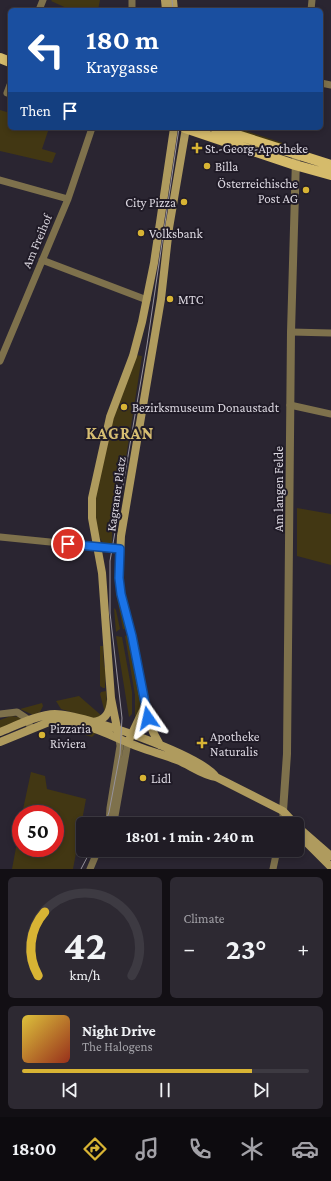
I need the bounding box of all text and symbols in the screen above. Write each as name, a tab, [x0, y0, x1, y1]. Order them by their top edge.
icon: left	[20, 24, 72, 76]
text: 180 m	[86, 24, 159, 55]
text: Kraygasse	[86, 57, 158, 77]
icon: arrive	[59, 100, 81, 122]
text: Then	[20, 103, 51, 119]
place label: St.-Georg-Apotheke	[205, 141, 308, 156]
marker: St.-Georg-Apotheke	[192, 143, 202, 153]
place label: Billa	[215, 159, 238, 174]
marker: Billa	[202, 161, 212, 171]
place label: Österreichische Post AG	[217, 176, 298, 206]
marker: Österreichische Post AG	[301, 185, 311, 195]
place label: City Pizza	[125, 195, 176, 210]
marker: City Pizza	[179, 197, 189, 207]
street label: Am Freihof	[19, 211, 56, 270]
place label: Volksbank	[149, 226, 204, 241]
marker: Volksbank	[136, 228, 146, 238]
place label: MTC	[178, 292, 204, 307]
marker: MTC	[165, 294, 175, 304]
place label: Bezirksmuseum Donaustadt	[132, 400, 280, 415]
marker: Bezirksmuseum Donaustadt	[119, 402, 129, 412]
district label: KAGRAN	[86, 424, 154, 443]
street label: Am langen Felde	[271, 446, 286, 532]
street label: Kagraner Platz	[103, 455, 129, 532]
pin	[51, 527, 85, 561]
icon: arrive	[57, 533, 79, 555]
position arrow	[127, 697, 169, 739]
place label: Pizzaria Riviera	[50, 721, 91, 751]
place label: Apotheke Naturalis	[210, 729, 260, 759]
marker: Pizzaria Riviera	[37, 730, 47, 740]
marker: Apotheke Naturalis	[197, 738, 207, 748]
place label: Lidl	[151, 771, 172, 786]
marker: Lidl	[138, 773, 148, 783]
speed limit sign: 50	[12, 805, 64, 857]
text: 18:01 · 1 min · 240 m	[126, 829, 254, 845]
text: Climate	[184, 911, 224, 926]
text: 42	[63, 921, 106, 967]
text: 23°	[226, 932, 267, 965]
text: −	[184, 936, 195, 961]
text: +	[297, 936, 309, 961]
text: km/h	[69, 966, 100, 982]
text: Night Drive	[82, 1023, 156, 1039]
text: The Halogens	[82, 1039, 153, 1054]
icon: previous	[59, 1079, 81, 1101]
icon: pause	[154, 1079, 176, 1101]
icon: next	[250, 1079, 272, 1101]
icon: directions	[81, 1135, 109, 1163]
icon: music	[133, 1135, 161, 1163]
icon: phone	[186, 1135, 214, 1163]
icon: climate	[238, 1135, 266, 1163]
icon: car	[291, 1135, 319, 1163]
text: 18:00	[12, 1139, 56, 1159]

